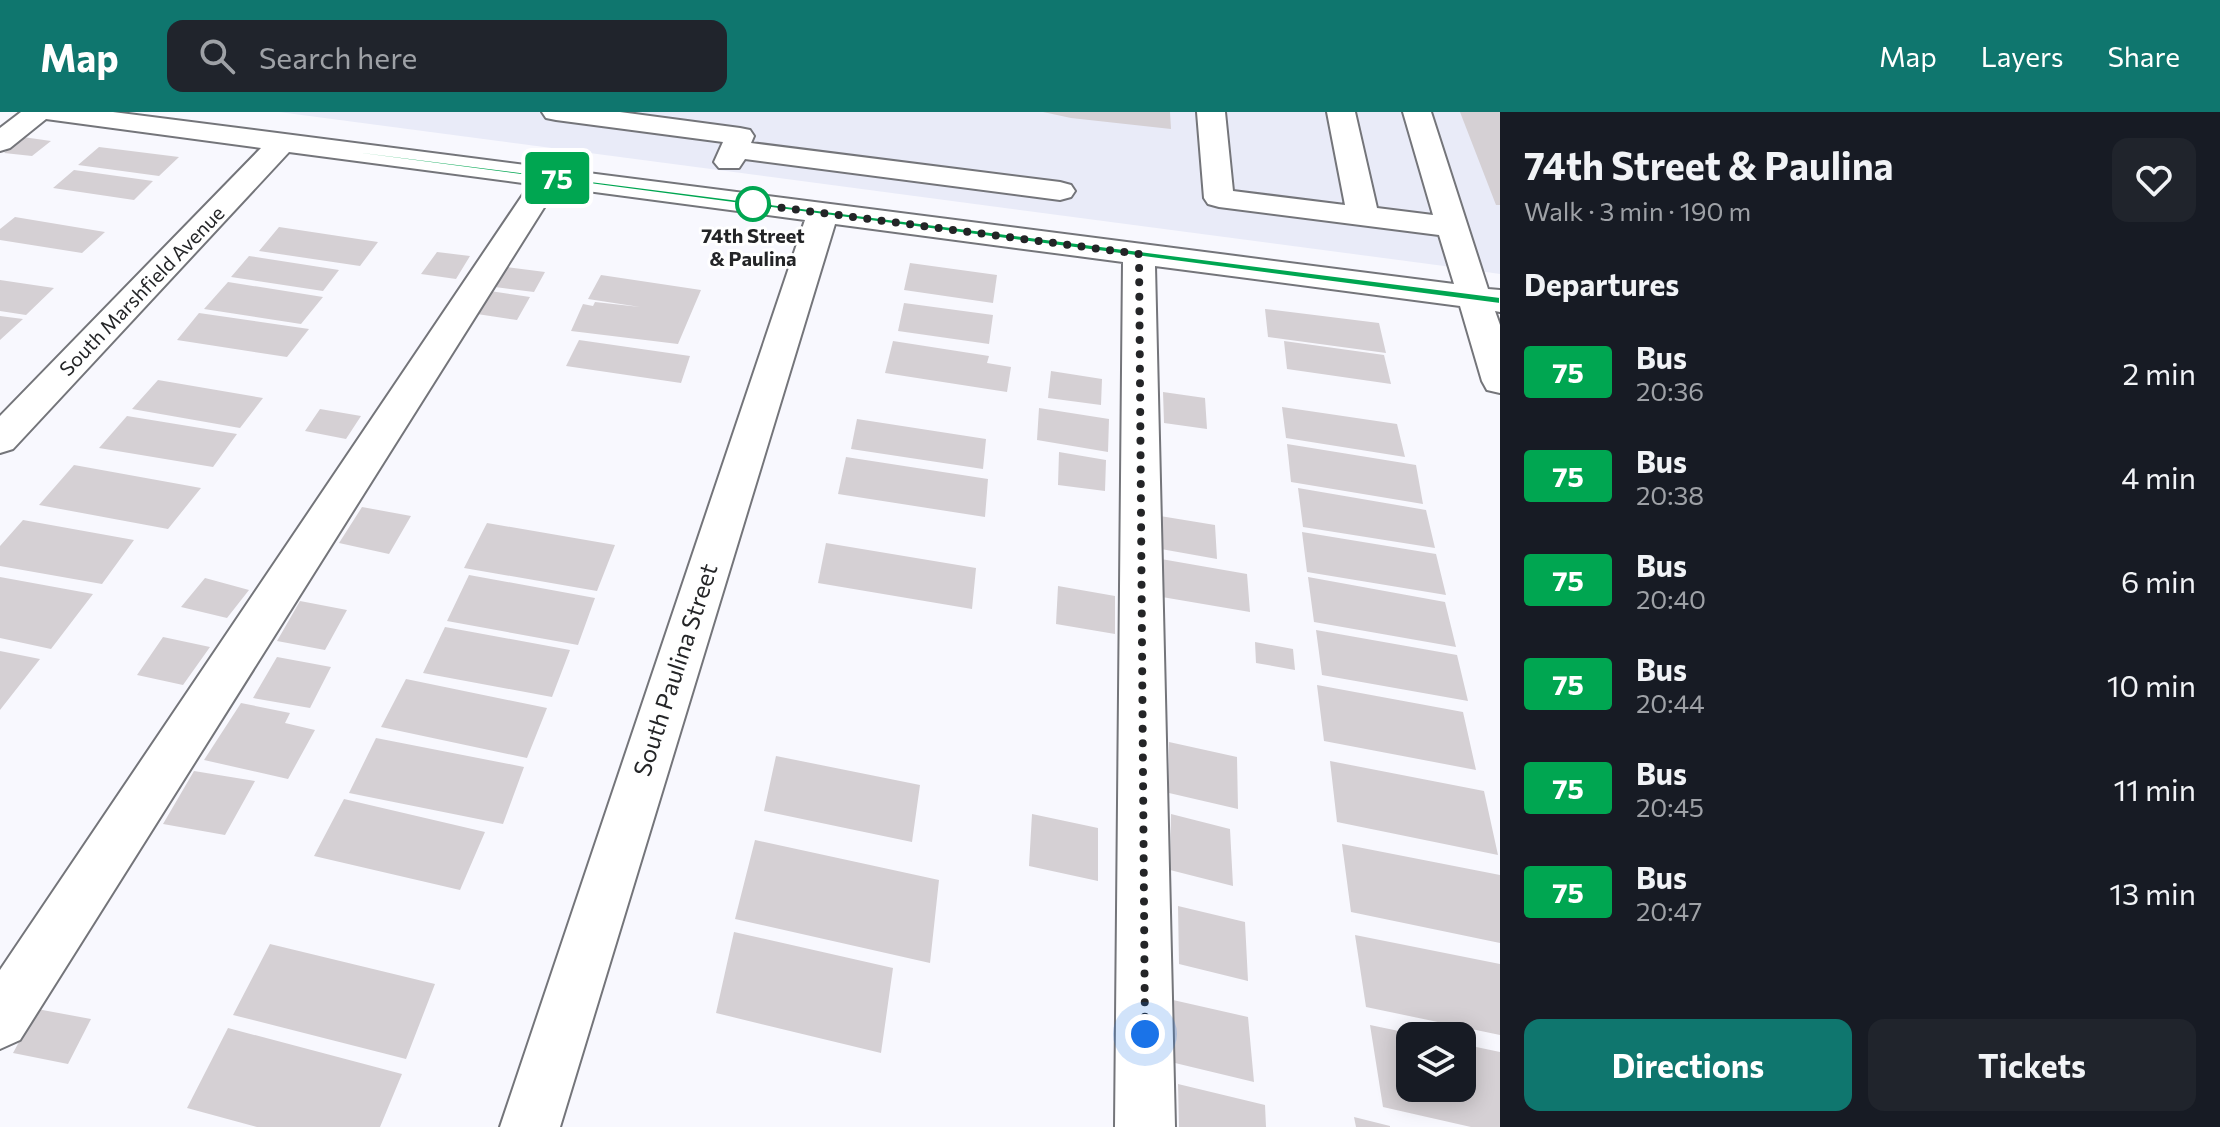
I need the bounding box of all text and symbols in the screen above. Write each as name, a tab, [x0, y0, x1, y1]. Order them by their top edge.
search box	[167, 20, 727, 92]
text: Map	[40, 33, 119, 80]
icon: search	[195, 34, 239, 78]
text: Search here	[259, 38, 417, 75]
text: Map	[1879, 39, 1937, 73]
text: Layers	[1981, 39, 2063, 73]
text: Share	[2107, 39, 2180, 73]
button: heart	[2112, 138, 2196, 222]
text: 74th Street & Paulina	[1524, 141, 1894, 188]
line badge: 75	[521, 152, 593, 204]
text: 75	[541, 161, 573, 195]
marker: 74th Street & Paulina	[736, 187, 770, 221]
text: Walk · 3 min · 190 m	[1524, 195, 1751, 226]
street label: South Marshfield Avenue	[54, 200, 229, 380]
place label: 74th Street & Paulina	[701, 223, 805, 270]
text: Departures	[1524, 265, 1679, 302]
text: Bus	[1636, 338, 1687, 375]
text: 2 min	[2123, 354, 2196, 391]
text: 75	[1552, 355, 1584, 389]
text: 20:36	[1636, 375, 1704, 406]
text: Bus	[1636, 442, 1687, 479]
text: 4 min	[2121, 458, 2196, 495]
text: 75	[1552, 459, 1584, 493]
text: 20:38	[1636, 479, 1704, 510]
text: Bus	[1636, 546, 1687, 583]
street label: South Paulina Street	[626, 559, 723, 780]
text: 6 min	[2121, 562, 2196, 599]
text: 75	[1552, 563, 1584, 597]
text: 20:40	[1636, 583, 1706, 614]
text: Bus	[1636, 650, 1687, 687]
text: 10 min	[2107, 666, 2196, 703]
text: 75	[1552, 667, 1584, 701]
text: 20:44	[1636, 687, 1705, 718]
text: Bus	[1636, 754, 1687, 791]
text: 11 min	[2114, 770, 2196, 807]
text: 75	[1552, 771, 1584, 805]
text: 20:45	[1636, 791, 1704, 822]
text: Bus	[1636, 858, 1687, 895]
text: 13 min	[2109, 874, 2196, 911]
text: 75	[1552, 875, 1584, 909]
text: 20:47	[1636, 895, 1702, 926]
your location	[1125, 1014, 1165, 1054]
button: Directions	[1524, 1019, 1852, 1111]
button: Tickets	[1868, 1019, 2196, 1111]
map controls	[1396, 1022, 1476, 1102]
button: layers	[1396, 1022, 1476, 1102]

